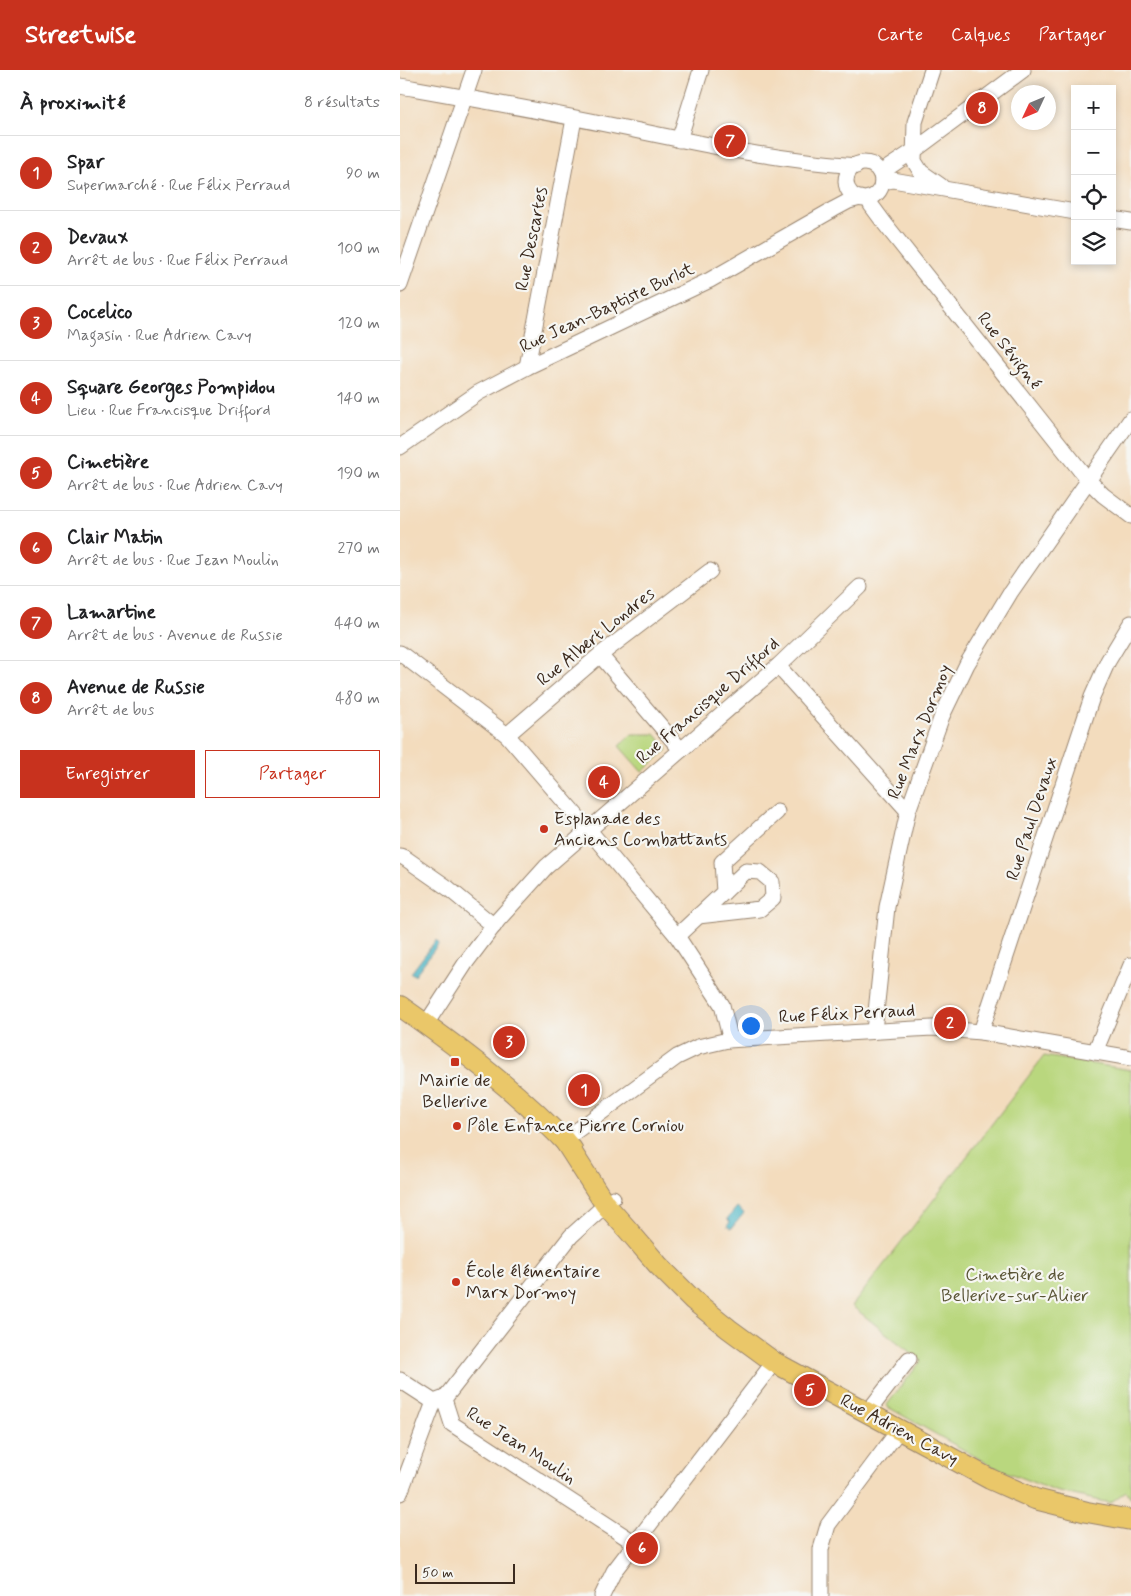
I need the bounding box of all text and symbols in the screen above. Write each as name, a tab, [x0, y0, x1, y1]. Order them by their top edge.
text: Streetwise	[25, 20, 136, 51]
text: Carte	[877, 23, 923, 47]
text: Calques	[951, 23, 1010, 47]
text: Partager	[1038, 23, 1106, 47]
north arrow	[1011, 85, 1056, 130]
map controls	[1071, 85, 1116, 265]
button: +	[1071, 85, 1116, 130]
text: À proximité	[20, 89, 126, 117]
pin: 8	[966, 89, 998, 127]
text: 8 résultats	[304, 92, 380, 113]
pin: 7	[714, 122, 746, 160]
button: −	[1071, 130, 1116, 175]
text: Spar	[67, 150, 105, 175]
text: 1	[32, 163, 40, 184]
text: 90 m	[346, 163, 380, 184]
text: Supermarché · Rue Félix Perraud	[67, 175, 290, 196]
button: locate	[1071, 175, 1116, 220]
street label: Rue Descartes	[510, 185, 554, 293]
button: layers	[1071, 220, 1116, 265]
text: Devaux	[67, 225, 128, 250]
text: 2	[32, 238, 40, 259]
text: 100 m	[337, 238, 380, 259]
text: Arrêt de bus · Rue Félix Perraud	[67, 250, 288, 271]
street label: Rue Jean-Baptiste Burlot	[516, 257, 698, 359]
text: Cocelico	[67, 300, 132, 325]
street label: Rue Sévigné	[970, 307, 1047, 396]
text: 3	[32, 313, 40, 334]
text: 120 m	[338, 313, 380, 334]
text: Magasin · Rue Adrien Cavy	[67, 325, 252, 346]
text: Square Georges Pompidou	[67, 375, 275, 400]
text: 4	[31, 388, 41, 409]
text: 140 m	[336, 388, 380, 409]
text: Lieu · Rue Francisque Drifford	[67, 400, 271, 421]
text: Cimetière	[67, 450, 149, 475]
text: 5	[31, 463, 41, 484]
text: 190 m	[337, 463, 380, 484]
text: Arrêt de bus · Rue Adrien Cavy	[67, 475, 283, 496]
text: Clair Matin	[67, 525, 163, 550]
text: 6	[32, 538, 40, 559]
text: 270 m	[337, 538, 380, 559]
text: Arrêt de bus · Rue Jean Moulin	[67, 550, 279, 571]
street label: Rue Albert Londres	[532, 582, 660, 692]
text: Lamartine	[67, 600, 156, 625]
text: 7	[31, 613, 41, 634]
text: 440 m	[334, 613, 380, 634]
text: Arrêt de bus · Avenue de Russie	[67, 625, 283, 646]
street label: Rue Francisque Drifford	[631, 632, 786, 771]
street label: Rue Marx Dormoy	[882, 661, 958, 803]
text: Avenue de Russie	[67, 675, 205, 700]
text: 8	[31, 688, 41, 709]
text: 480 m	[335, 688, 380, 709]
text: Arrêt de bus	[67, 700, 154, 721]
button: Enregistrer	[20, 750, 195, 798]
button: Partager	[205, 750, 380, 798]
street label: Rue Paul Devaux	[1001, 754, 1063, 884]
pin: 4	[588, 763, 620, 801]
place label: Esplanade des Anciens Combattants	[554, 807, 727, 852]
marker: Esplanade des Anciens Combattants	[538, 823, 550, 835]
street label: Rue Félix Perraud	[778, 998, 916, 1030]
pin: 2	[934, 1004, 966, 1042]
your location	[738, 1013, 764, 1039]
pin: 3	[493, 1023, 525, 1061]
marker: Mairie de Bellerive	[449, 1056, 461, 1068]
place label: Mairie de Bellerive	[419, 1069, 491, 1114]
pin: 1	[568, 1071, 600, 1109]
place label: Pôle Enfance Pierre Corniou	[467, 1114, 684, 1138]
marker: Pôle Enfance Pierre Corniou	[451, 1120, 463, 1132]
place label: École élémentaire Marx Dormoy	[466, 1260, 601, 1305]
park label: Cimetière de Bellerive-sur-Aliier	[941, 1263, 1089, 1308]
marker: École élémentaire Marx Dormoy	[450, 1276, 462, 1288]
pin: 5	[794, 1371, 826, 1409]
street label: Rue Adrien Cavy	[836, 1389, 962, 1471]
street label: Rue Jean Moulin	[462, 1402, 580, 1490]
pin: 6	[626, 1529, 658, 1567]
scale bar	[415, 1561, 515, 1584]
text: 50 m	[422, 1564, 453, 1582]

